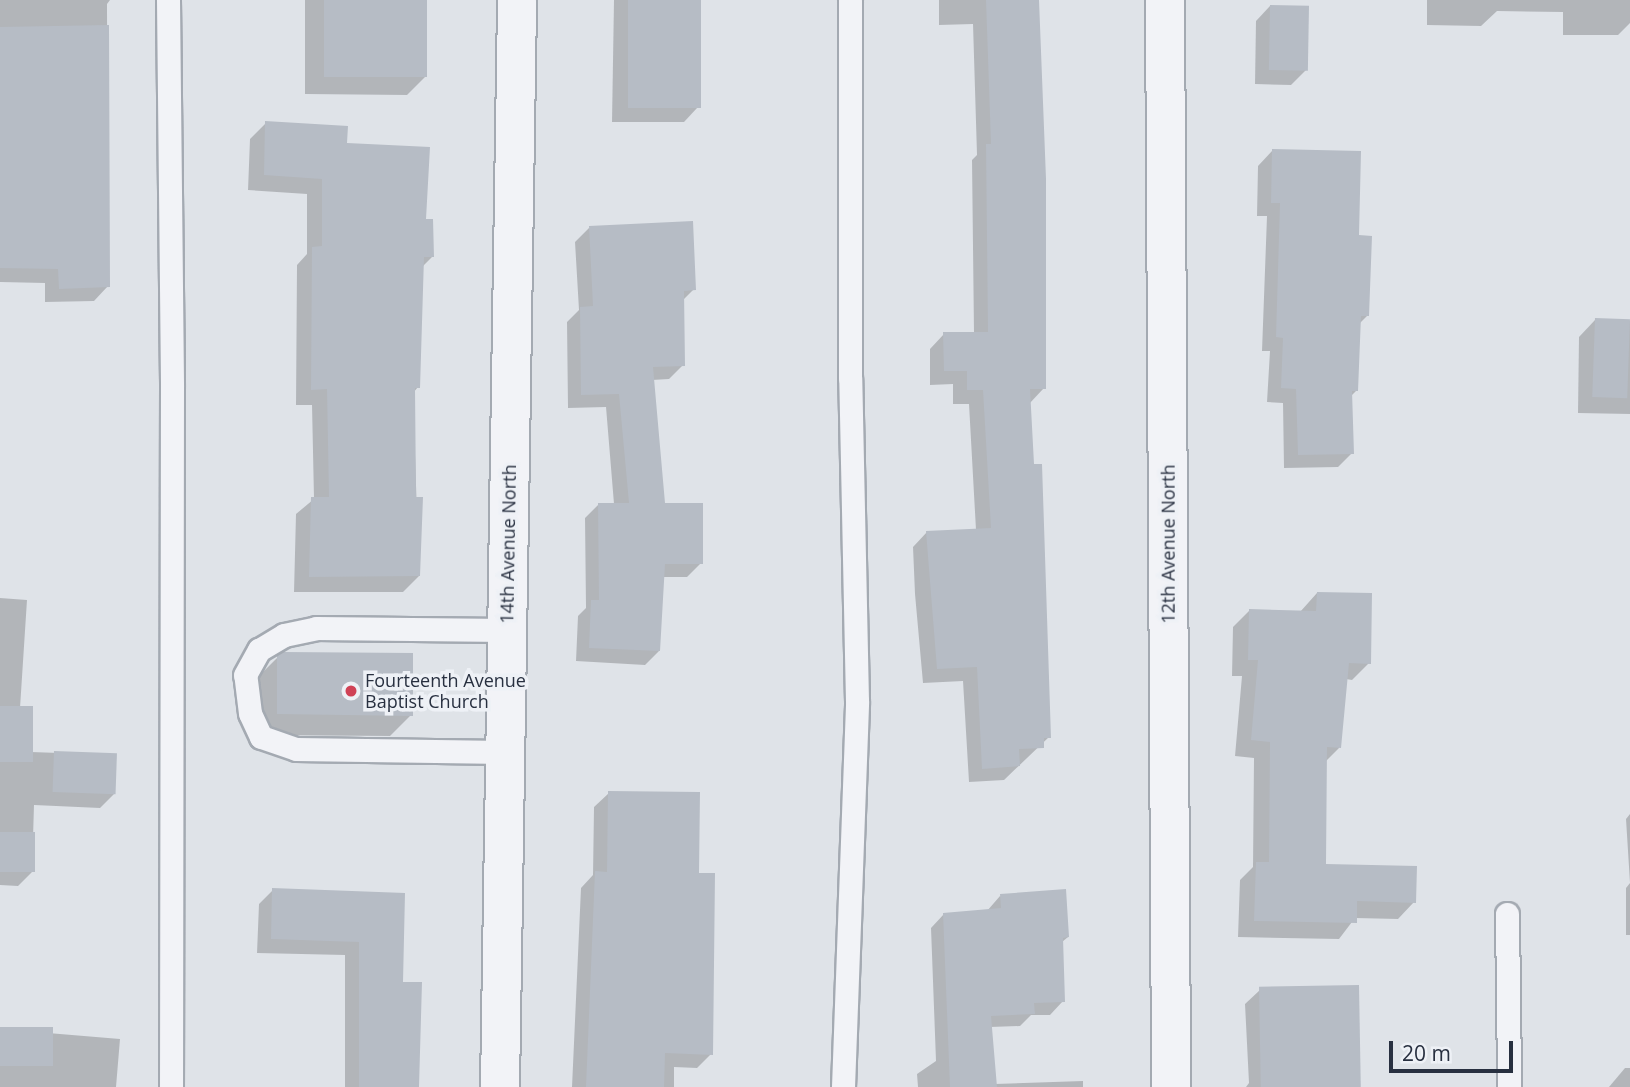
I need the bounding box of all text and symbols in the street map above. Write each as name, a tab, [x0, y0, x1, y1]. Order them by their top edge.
street label: 14th Avenue North	[496, 464, 520, 624]
street label: 12th Avenue North	[1157, 464, 1179, 624]
place label: Fourteenth Avenue Baptist Church	[365, 670, 526, 712]
marker: Fourteenth Avenue Baptist Church	[343, 683, 359, 699]
scale bar	[1392, 1028, 1516, 1072]
text: 20 m	[1402, 1039, 1451, 1067]

